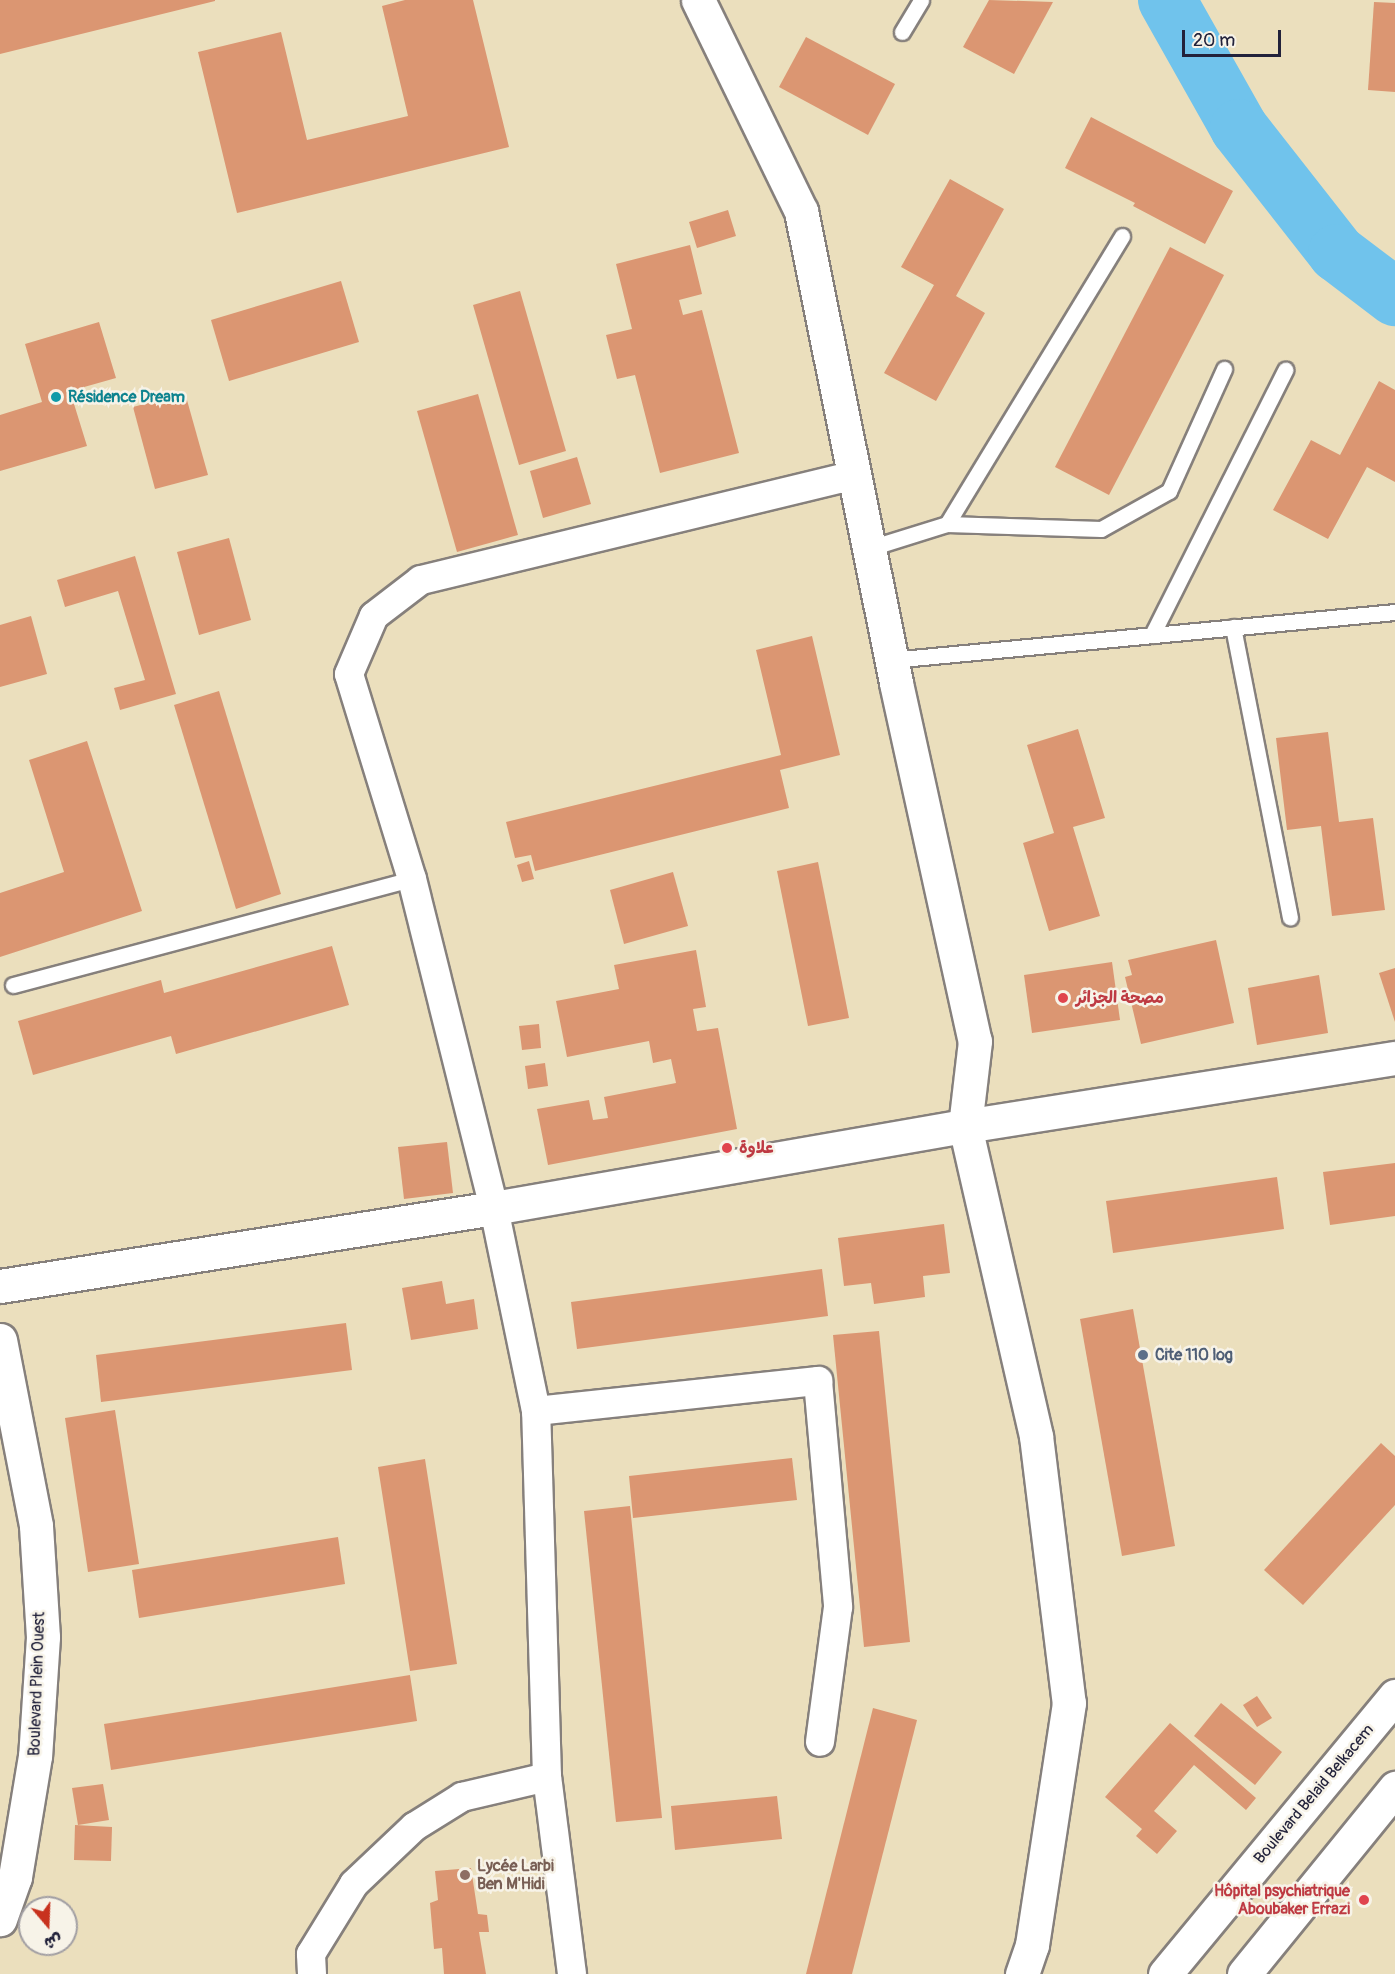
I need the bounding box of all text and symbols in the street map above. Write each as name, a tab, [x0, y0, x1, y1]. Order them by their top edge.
scale bar	[1185, 18, 1284, 56]
text: 20 m	[1193, 29, 1235, 52]
place label: Résidence Dream	[68, 387, 185, 407]
marker: Résidence Dream	[49, 390, 63, 404]
place label: مصحة الجزائر	[1076, 988, 1164, 1008]
marker: مصحة الجزائر	[1054, 989, 1072, 1007]
place label: علاوة	[739, 1138, 774, 1158]
marker: علاوة	[720, 1141, 734, 1155]
place label: Cite 110 log	[1155, 1345, 1233, 1365]
marker: Cite 110 log	[1136, 1348, 1150, 1362]
street label: Boulevard Plein Ouest	[25, 1612, 49, 1756]
street label: Boulevard Belaid Belkacem	[1250, 1720, 1378, 1868]
place label: Lycée Larbi Ben M'Hidi	[477, 1856, 554, 1894]
marker: Lycée Larbi Ben M'Hidi	[458, 1868, 472, 1882]
place label: Hôpital psychiatrique Aboubaker Errazi	[1214, 1881, 1350, 1919]
marker: Hôpital psychiatrique Aboubaker Errazi	[1355, 1891, 1373, 1909]
north arrow	[18, 1896, 78, 1956]
text: ش	[42, 1929, 65, 1953]

